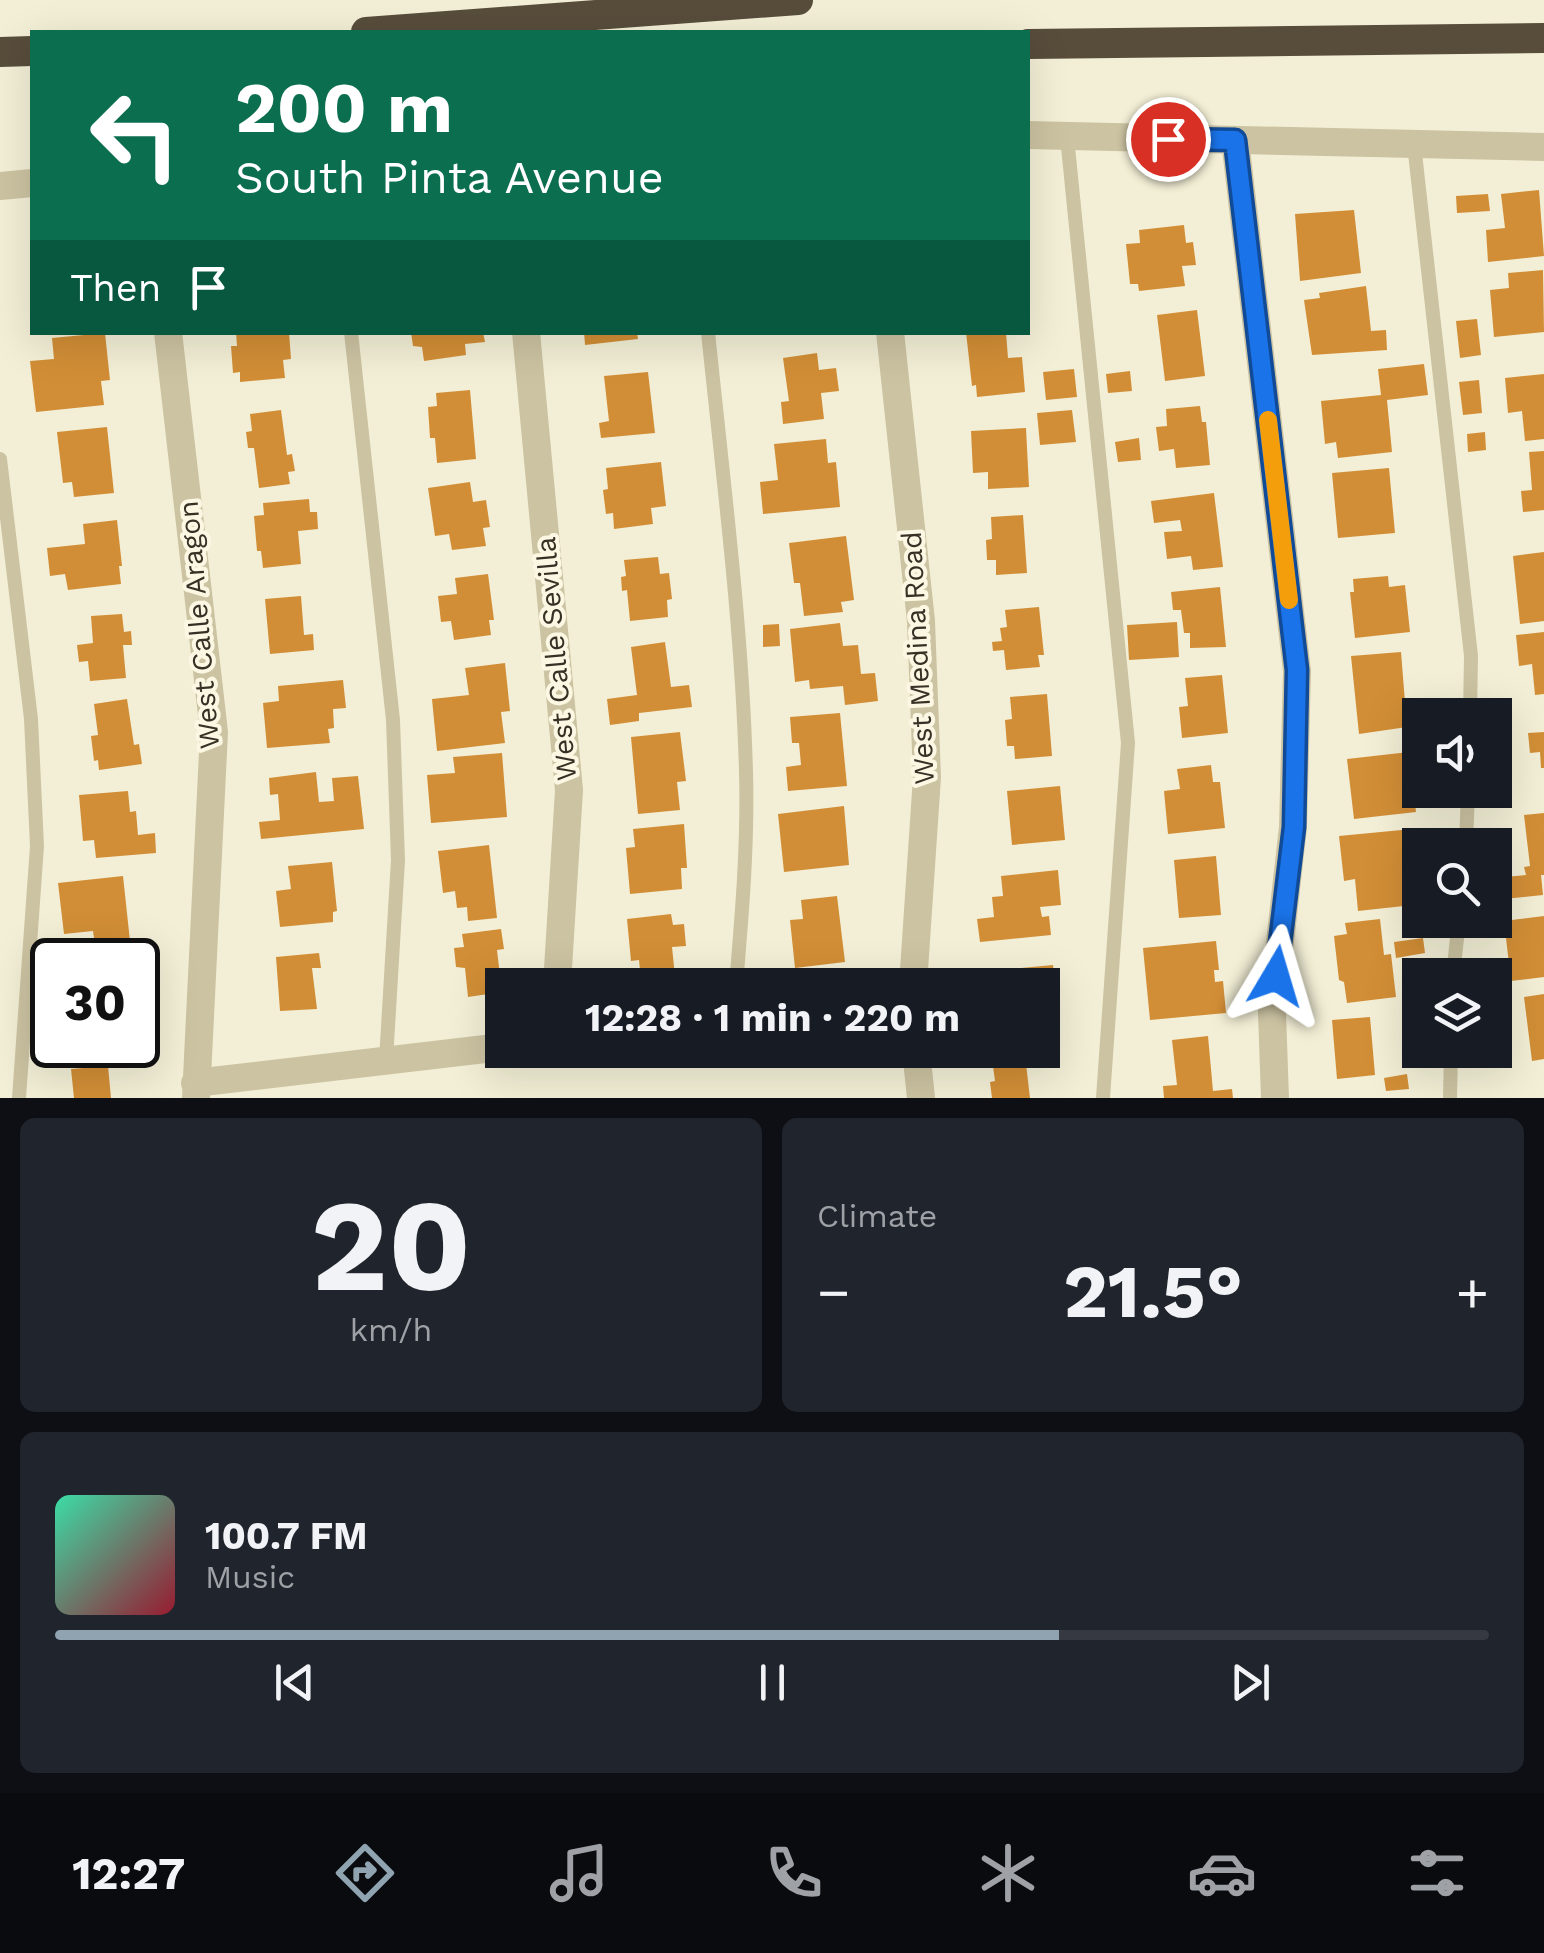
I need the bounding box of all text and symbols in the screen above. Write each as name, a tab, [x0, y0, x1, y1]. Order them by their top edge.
text: 200 m	[235, 67, 453, 149]
icon: left	[70, 70, 200, 200]
pin	[1126, 97, 1211, 182]
icon: arrive	[1141, 112, 1196, 167]
text: South Pinta Avenue	[235, 151, 664, 204]
icon: arrive	[181, 260, 236, 315]
text: Then	[70, 266, 161, 310]
street label: West Calle Aragon	[172, 499, 226, 751]
street label: West Medina Road	[895, 531, 941, 785]
street label: West Calle Sevilla	[529, 536, 583, 782]
map controls	[1402, 698, 1512, 1068]
button: sound	[1402, 698, 1512, 808]
button: search	[1402, 828, 1512, 938]
position arrow	[1224, 924, 1328, 1028]
speed limit sign: 30	[30, 938, 160, 1068]
button: layers	[1402, 958, 1512, 1068]
text: 12:28 · 1 min · 220 m	[585, 996, 960, 1040]
text: 20	[310, 1169, 472, 1322]
text: Climate	[817, 1197, 937, 1235]
text: 21.5°	[1063, 1247, 1243, 1335]
text: −	[817, 1260, 850, 1324]
text: +	[1456, 1260, 1489, 1324]
text: km/h	[350, 1311, 432, 1349]
text: 100.7 FM	[205, 1514, 368, 1558]
text: Music	[205, 1558, 295, 1596]
icon: previous	[267, 1655, 322, 1710]
icon: pause	[745, 1655, 800, 1710]
icon: next	[1223, 1655, 1278, 1710]
icon: directions	[330, 1838, 400, 1908]
icon: music	[544, 1838, 614, 1908]
icon: phone	[759, 1838, 829, 1908]
icon: climate	[973, 1838, 1043, 1908]
icon: car	[1187, 1838, 1257, 1908]
icon: filters	[1402, 1838, 1472, 1908]
text: 12:27	[72, 1847, 185, 1900]

